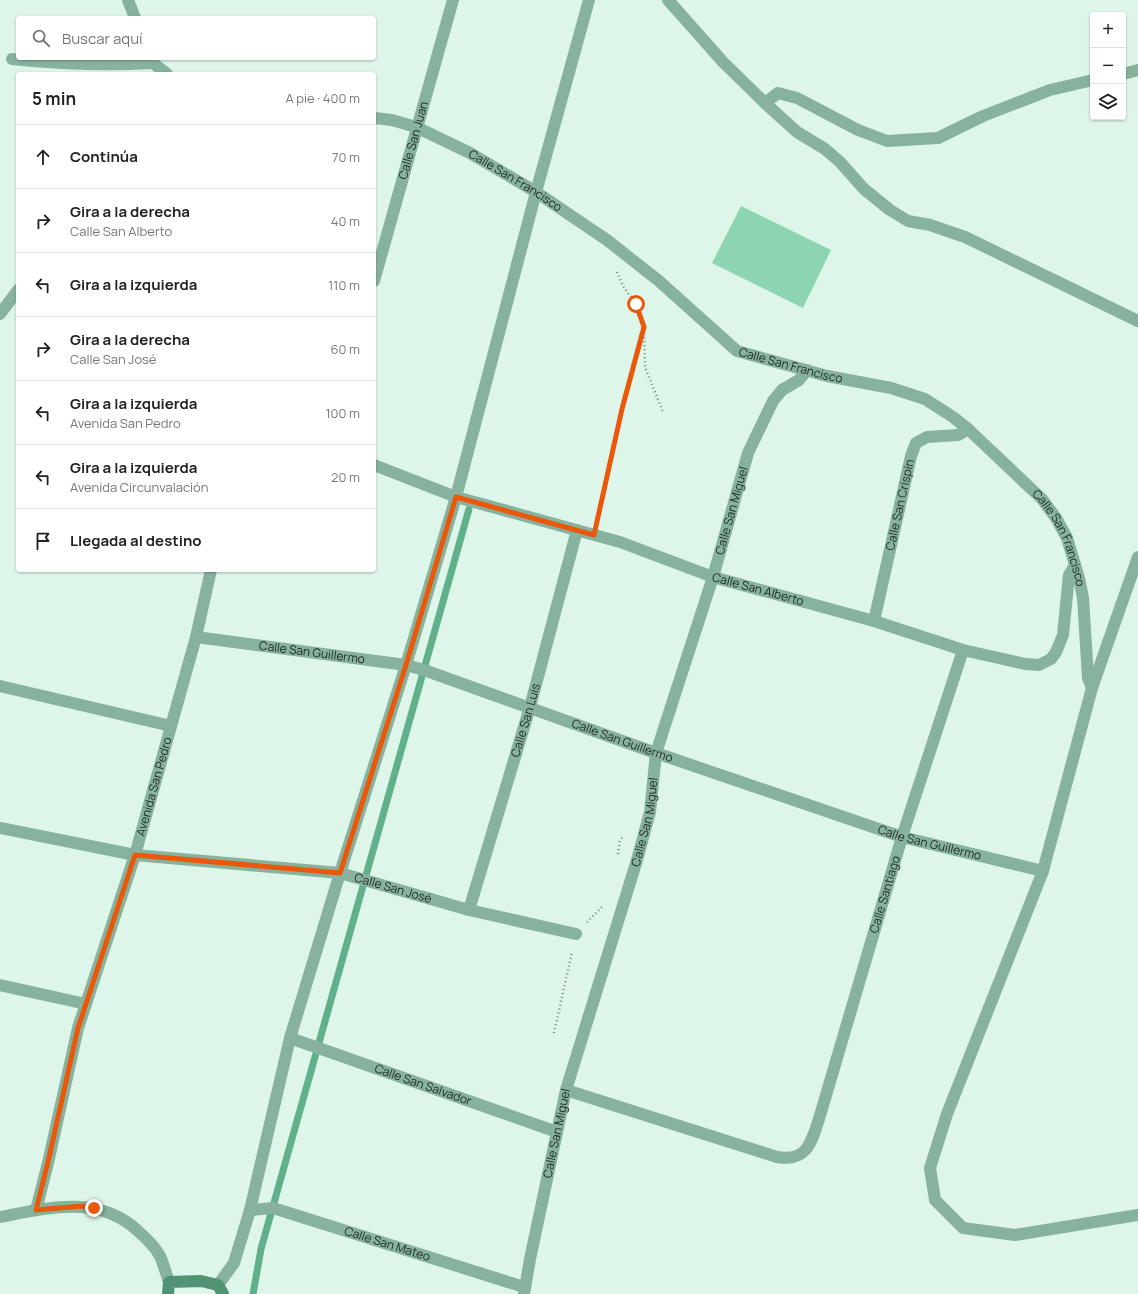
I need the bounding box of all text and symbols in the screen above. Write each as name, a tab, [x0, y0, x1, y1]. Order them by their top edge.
map controls	[1090, 12, 1126, 120]
button: +	[1090, 12, 1126, 48]
search box	[16, 16, 376, 60]
icon: search	[30, 27, 52, 49]
text: Buscar aquí	[62, 28, 143, 49]
button: −	[1090, 48, 1126, 84]
button: layers	[1090, 84, 1126, 120]
text: 5 min	[32, 87, 76, 110]
text: A pie · 400 m	[286, 89, 360, 107]
street label: Calle San Juan	[394, 99, 432, 181]
street label: Calle San Francisco	[465, 145, 566, 215]
icon: ahead	[32, 146, 54, 168]
text: Continúa	[70, 146, 138, 167]
text: 70 m	[332, 148, 360, 166]
text: Gira a la derecha	[70, 201, 190, 222]
icon: right	[32, 210, 54, 232]
text: 40 m	[331, 212, 360, 230]
text: Calle San Alberto	[70, 222, 172, 240]
icon: left	[32, 274, 54, 296]
text: Gira a la izquierda	[70, 274, 197, 295]
text: 110 m	[328, 276, 360, 294]
route start	[627, 295, 645, 313]
text: Gira a la derecha	[70, 329, 190, 350]
icon: right	[32, 338, 54, 360]
text: 60 m	[330, 340, 360, 358]
street label: Calle San Francisco	[737, 343, 844, 387]
text: Calle San José	[70, 350, 156, 368]
text: Gira a la izquierda	[70, 393, 197, 414]
icon: left	[32, 402, 54, 424]
text: 100 m	[325, 404, 360, 422]
text: Avenida San Pedro	[70, 414, 181, 432]
text: Gira a la izquierda	[70, 457, 197, 478]
street label: Calle San Crispin	[881, 458, 918, 552]
street label: Calle San Miguel	[711, 464, 752, 557]
icon: left	[32, 466, 54, 488]
text: 20 m	[331, 468, 360, 486]
text: Avenida Circunvalación	[70, 478, 208, 496]
street label: Calle San Francisco	[1029, 485, 1089, 588]
icon: arrive	[32, 530, 54, 552]
text: Llegada al destino	[70, 530, 202, 551]
street label: Calle San Alberto	[710, 568, 806, 609]
street label: Calle San Guillermo	[258, 636, 366, 667]
street label: Calle San Luis	[506, 681, 544, 759]
street label: Calle San Guillermo	[569, 714, 675, 766]
street label: Avenida San Pedro	[132, 735, 176, 838]
street label: Calle San Miguel	[626, 777, 661, 869]
street label: Calle San Guillermo	[876, 820, 983, 864]
street label: Calle Santiago	[865, 854, 904, 935]
street label: Calle San José	[352, 869, 434, 907]
street label: Calle San Salvador	[372, 1059, 475, 1109]
street label: Calle San Miguel	[538, 1087, 574, 1179]
route end	[85, 1199, 103, 1217]
street label: Calle San Mateo	[342, 1222, 433, 1265]

